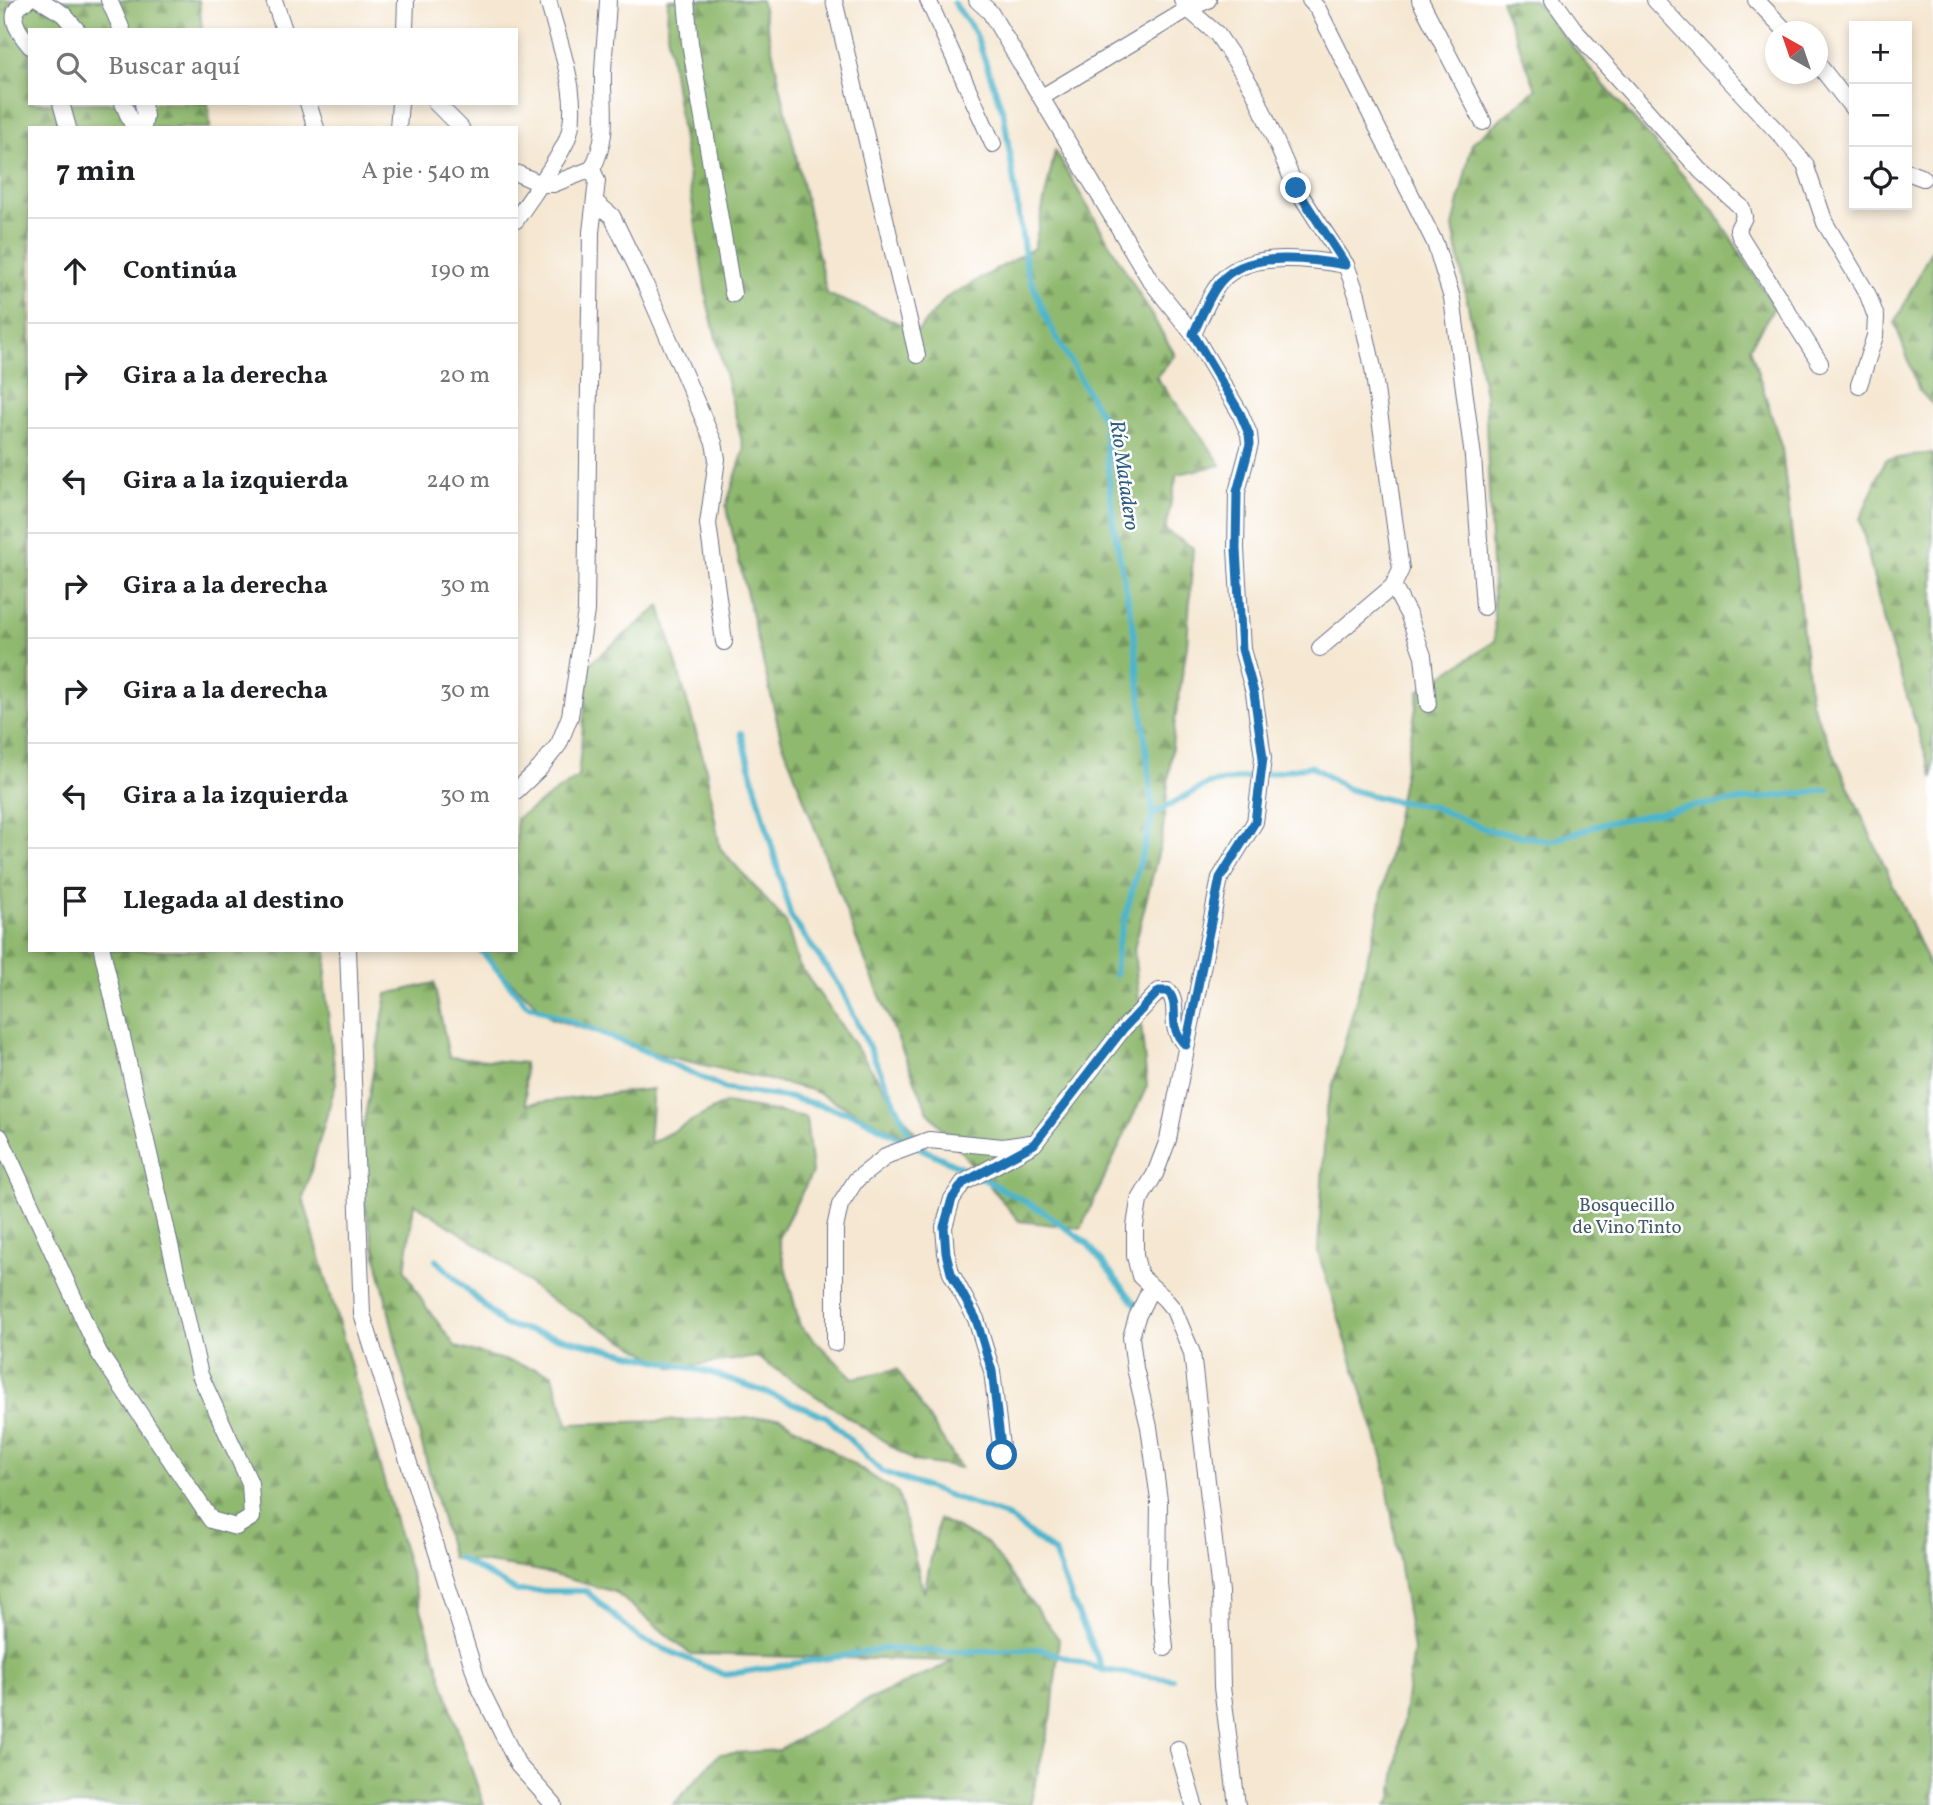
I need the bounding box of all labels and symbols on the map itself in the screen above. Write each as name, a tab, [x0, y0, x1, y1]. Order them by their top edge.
north arrow	[1765, 21, 1828, 84]
route end	[1280, 172, 1311, 203]
water label: Río Matadero	[1101, 418, 1146, 533]
park label: Bosquecillo de Vino Tinto	[1572, 1193, 1682, 1241]
route start	[986, 1439, 1017, 1470]

